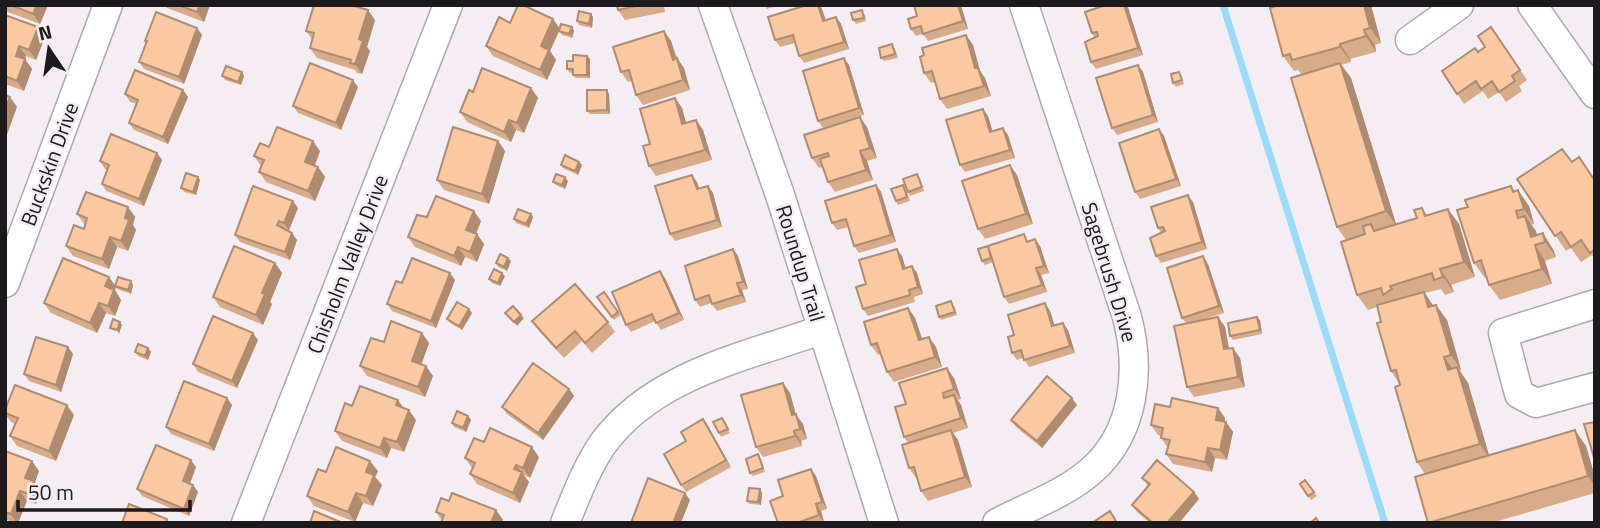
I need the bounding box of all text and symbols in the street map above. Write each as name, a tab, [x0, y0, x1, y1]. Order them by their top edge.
north arrow	[14, 14, 84, 84]
text: N	[35, 16, 55, 48]
street label: Buckskin Drive	[12, 98, 86, 230]
street label: Chisholm Valley Drive	[298, 170, 396, 358]
street label: Sagebrush Drive	[1074, 198, 1146, 346]
street label: Roundup Trail	[768, 201, 834, 325]
scale bar	[18, 468, 189, 512]
text: 50 m	[28, 476, 74, 508]

